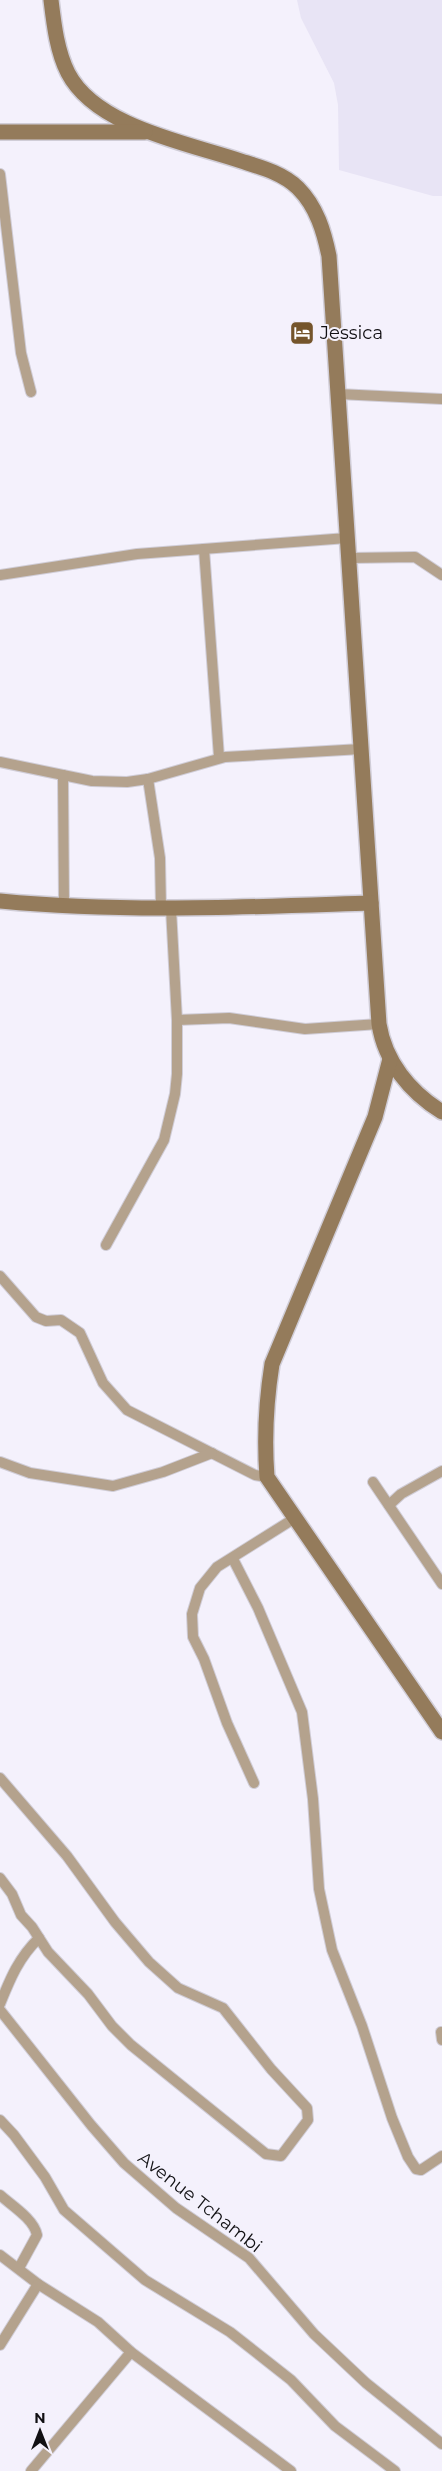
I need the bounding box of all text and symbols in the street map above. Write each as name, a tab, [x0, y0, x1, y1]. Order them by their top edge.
hotel icon: Jessica	[289, 320, 315, 346]
place label: Jessica	[319, 322, 383, 344]
street label: Avenue Tchambi	[134, 2147, 266, 2257]
north arrow	[15, 2406, 65, 2456]
text: N	[34, 2409, 46, 2427]

